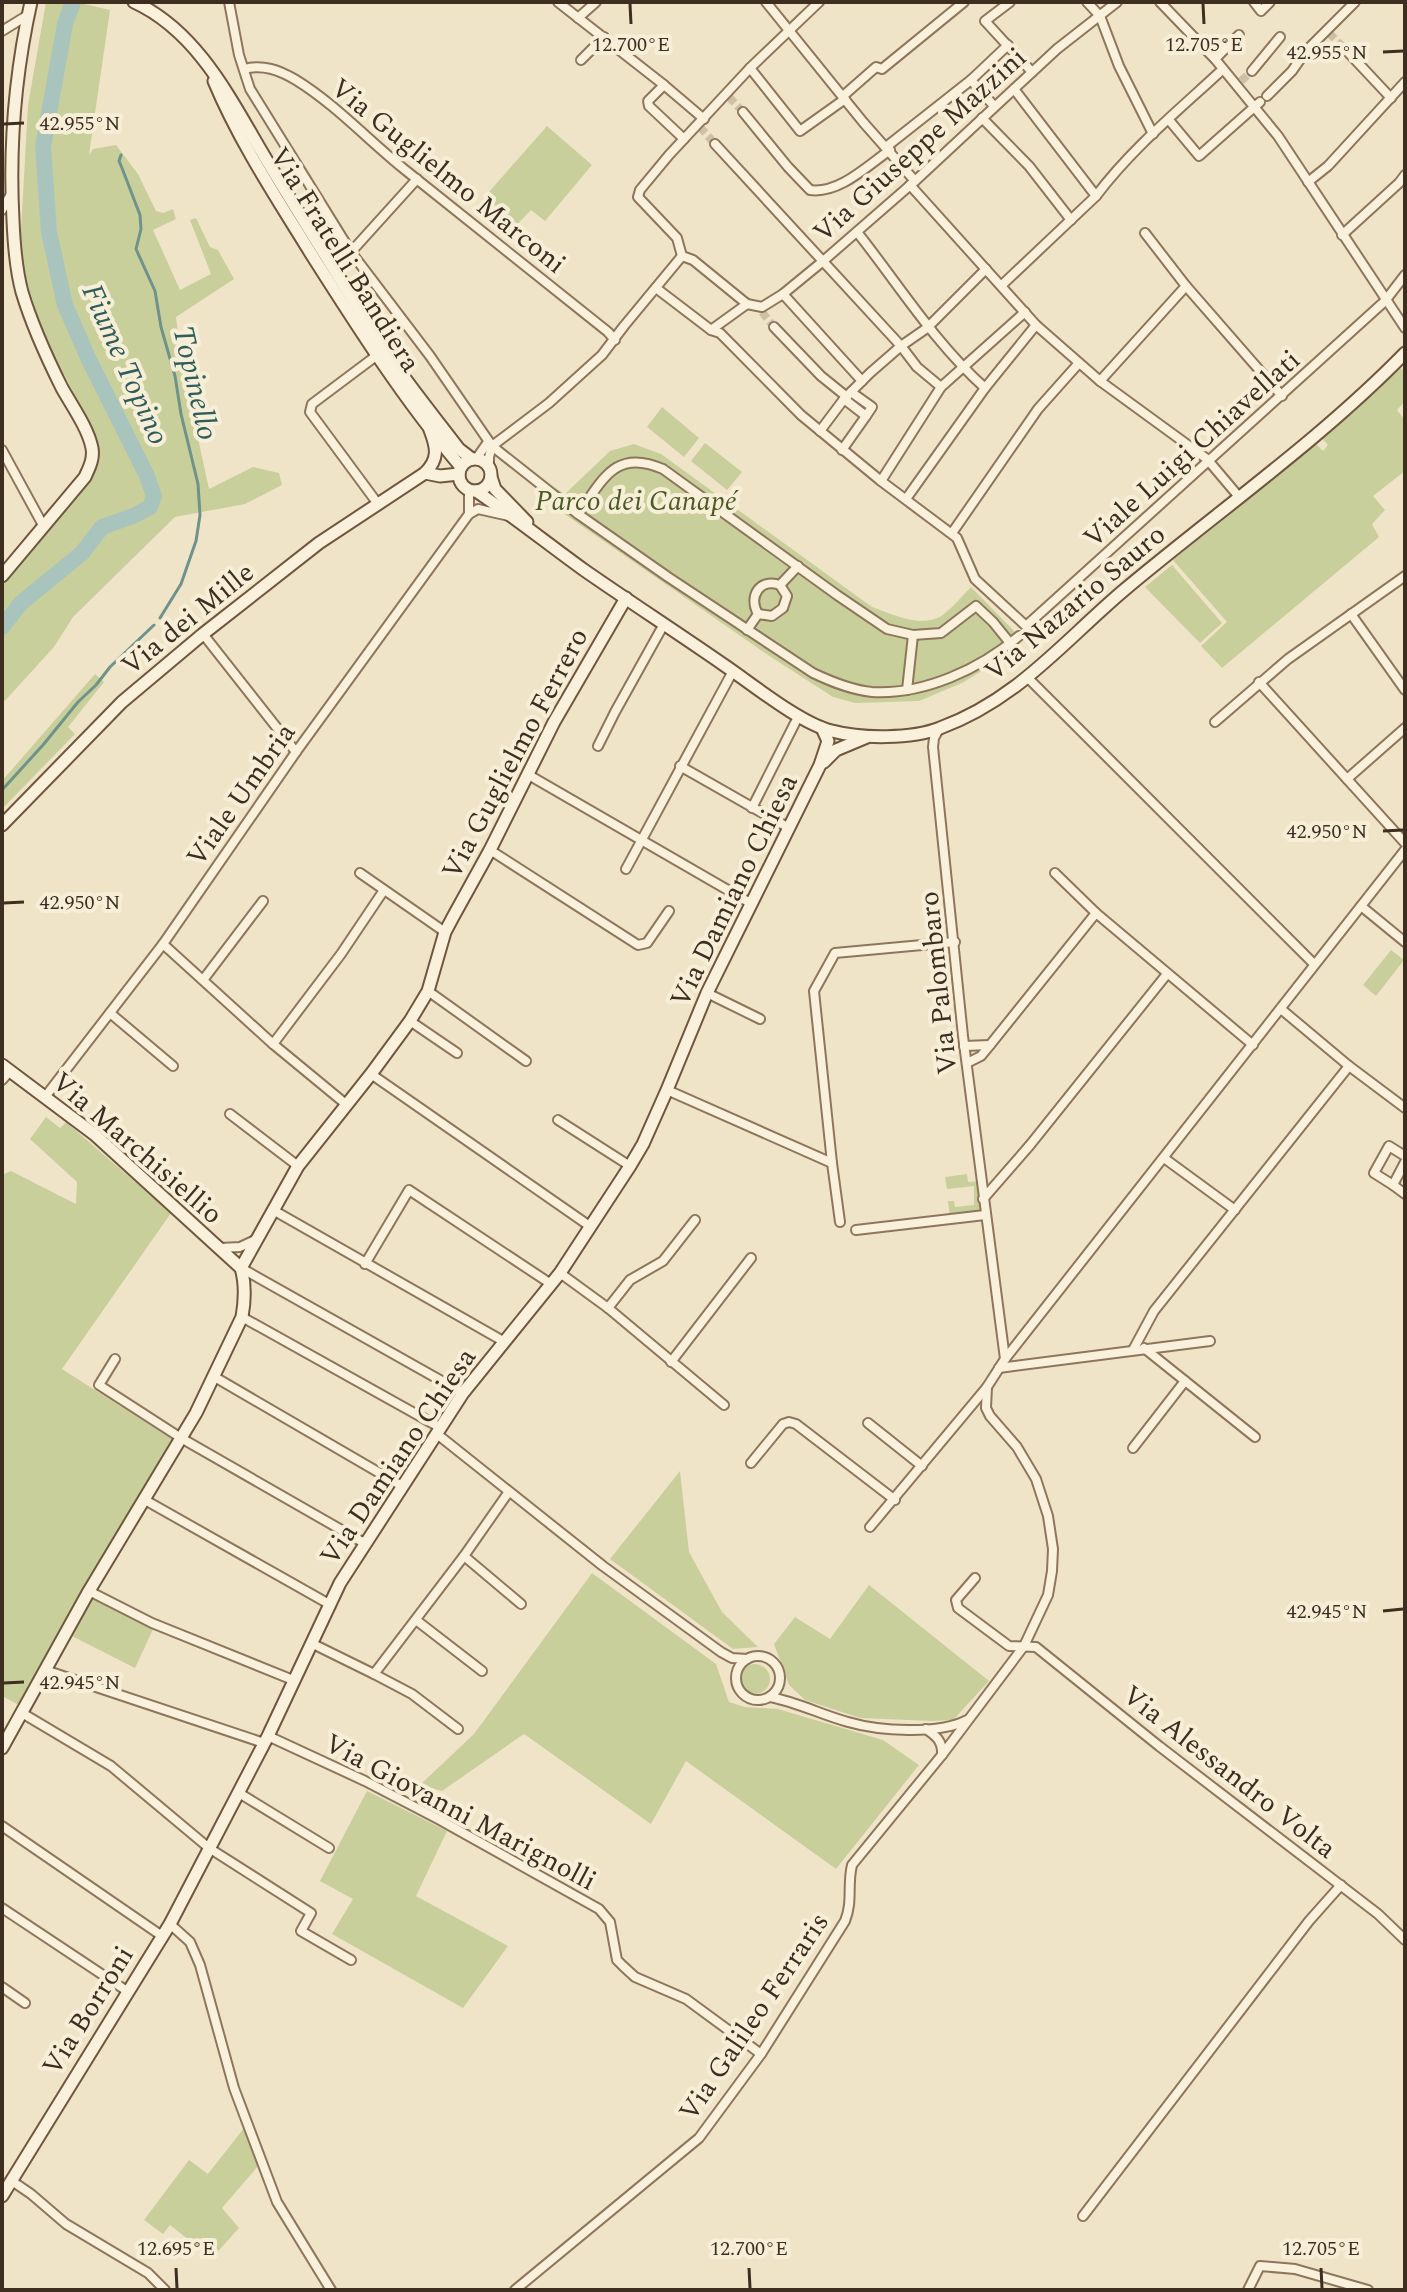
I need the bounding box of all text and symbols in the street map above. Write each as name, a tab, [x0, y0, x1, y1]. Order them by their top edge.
text: 12.700°E	[592, 30, 670, 60]
text: 12.705°E	[1165, 30, 1243, 60]
street label: Via Giuseppe Mazzini	[803, 37, 1037, 253]
text: 42.955°N	[1287, 38, 1367, 68]
street label: Via Guglielmo Marconi	[321, 67, 575, 285]
text: 42.955°N	[40, 109, 120, 139]
street label: Via Fratelli Bandiera	[258, 139, 432, 381]
water label: Fiume Topino	[69, 276, 181, 453]
water label: Topinello	[160, 321, 231, 445]
street label: Viale Luigi Chiavellati	[1074, 340, 1310, 559]
park label: Parco dei Canapé	[535, 480, 740, 523]
street label: Via Nazario Sauro	[975, 514, 1175, 692]
street label: Via dei Mille	[112, 552, 264, 686]
street label: Via Guglielmo Ferrero	[431, 620, 600, 887]
street label: Viale Umbria	[176, 714, 307, 876]
street label: Via Damiano Chiesa	[659, 766, 810, 1015]
text: 42.950°N	[1287, 817, 1367, 847]
text: 42.950°N	[40, 888, 120, 918]
street label: Via Palombaro	[907, 889, 969, 1077]
street label: Via Marchisiellio	[42, 1061, 232, 1235]
street label: Via Damiano Chiesa	[309, 1339, 488, 1575]
text: 42.945°N	[1287, 1597, 1367, 1627]
text: 42.945°N	[40, 1668, 120, 1698]
street label: Via Alessandro Volta	[1113, 1675, 1346, 1870]
street label: Via Giovanni Marignolli	[316, 1722, 604, 1902]
street label: Via Galileo Ferraris	[668, 1904, 840, 2130]
street label: Via Borroni	[31, 1937, 145, 2084]
text: 12.695°E	[137, 2234, 215, 2264]
text: 12.700°E	[710, 2234, 788, 2264]
text: 12.705°E	[1282, 2234, 1360, 2264]

